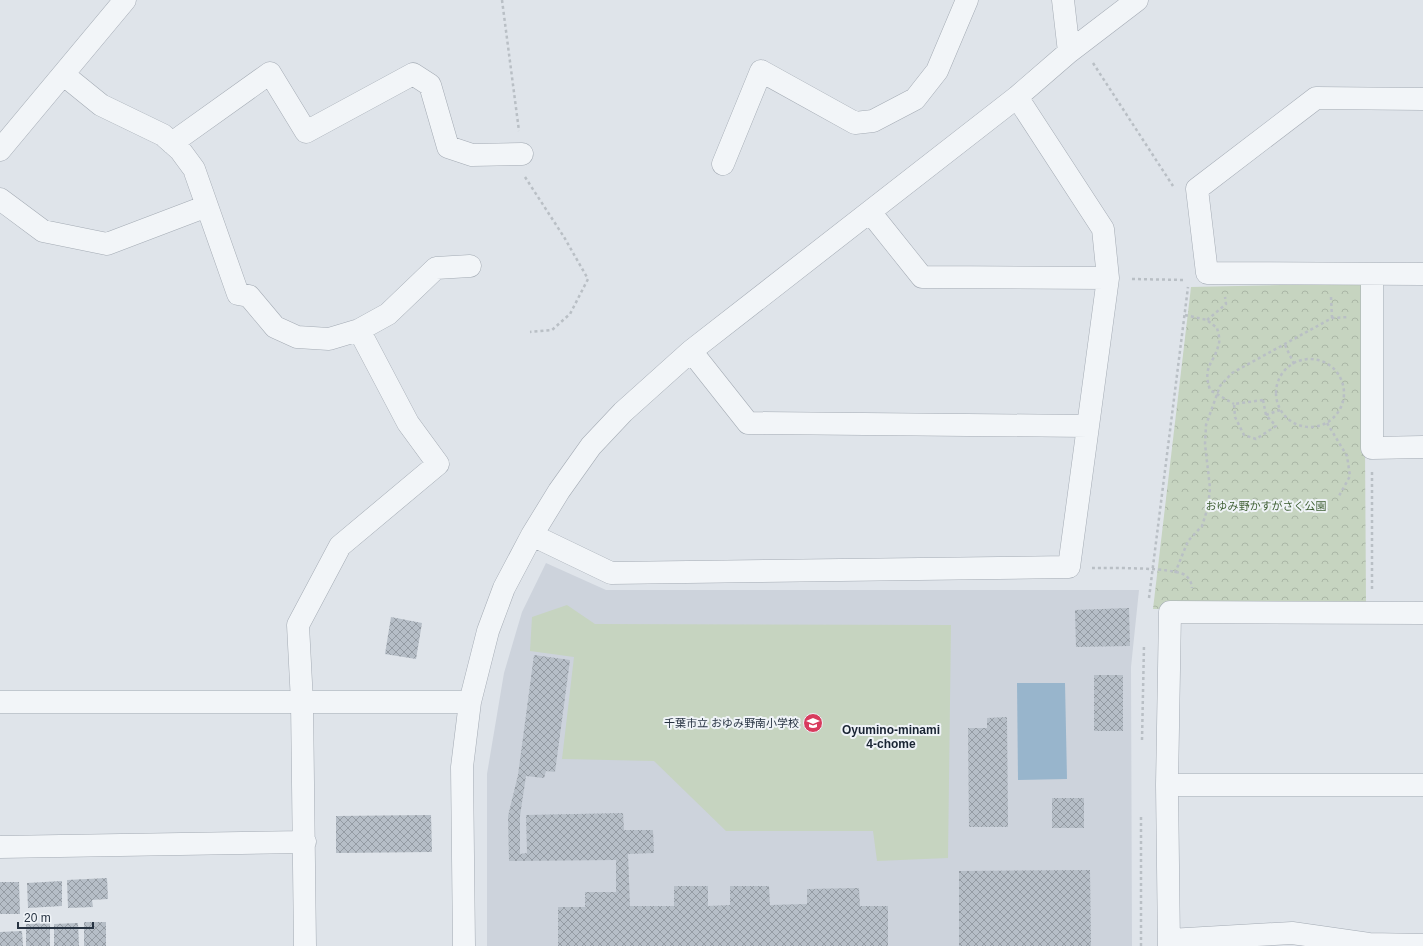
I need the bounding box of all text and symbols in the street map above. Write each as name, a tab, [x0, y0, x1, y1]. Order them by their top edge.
park label: おゆみ野かすがさく公園	[1206, 500, 1327, 512]
school or university icon: 千葉市立 おゆみ野南小学校	[802, 712, 824, 734]
place label: 千葉市立 おゆみ野南小学校	[664, 717, 799, 729]
district label: Oyumino-minami 4-chome	[842, 723, 940, 751]
scale bar	[18, 904, 93, 930]
text: 20 m	[24, 911, 51, 925]

